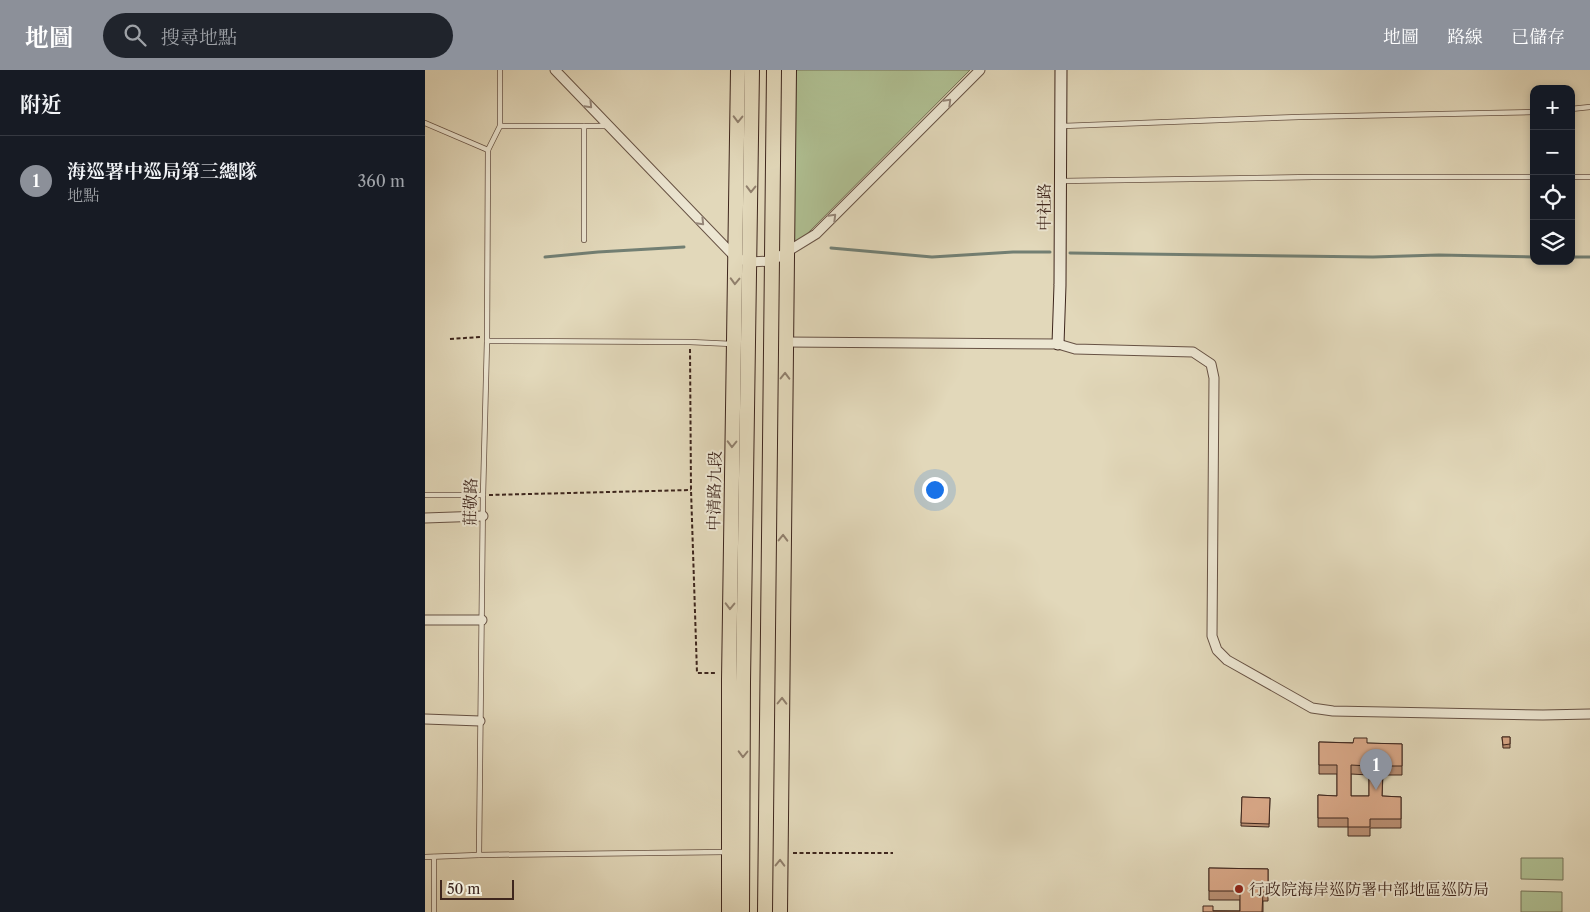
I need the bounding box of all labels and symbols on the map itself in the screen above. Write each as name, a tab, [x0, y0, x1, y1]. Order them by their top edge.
one-way arrow	[583, 99, 592, 108]
one-way arrow	[942, 99, 951, 108]
one-way arrow	[732, 115, 743, 123]
street label: 中社路	[1034, 183, 1054, 231]
one-way arrow	[745, 185, 756, 193]
one-way arrow	[827, 214, 836, 223]
one-way arrow	[695, 217, 704, 226]
one-way arrow	[730, 278, 740, 285]
one-way arrow	[780, 372, 790, 380]
one-way arrow	[727, 440, 737, 448]
street label: 中清路九段	[703, 451, 725, 531]
your location	[922, 477, 948, 503]
street label: 莊敬路	[460, 478, 480, 526]
one-way arrow	[778, 534, 788, 542]
one-way arrow	[725, 602, 735, 610]
one-way arrow	[777, 697, 787, 704]
pin: 1	[1360, 749, 1392, 790]
one-way arrow	[738, 750, 748, 758]
one-way arrow	[775, 859, 785, 867]
scale bar	[440, 877, 514, 900]
place label: 行政院海岸巡防署中部地區巡防局	[1249, 879, 1489, 899]
marker: 行政院海岸巡防署中部地區巡防局	[1233, 883, 1245, 895]

